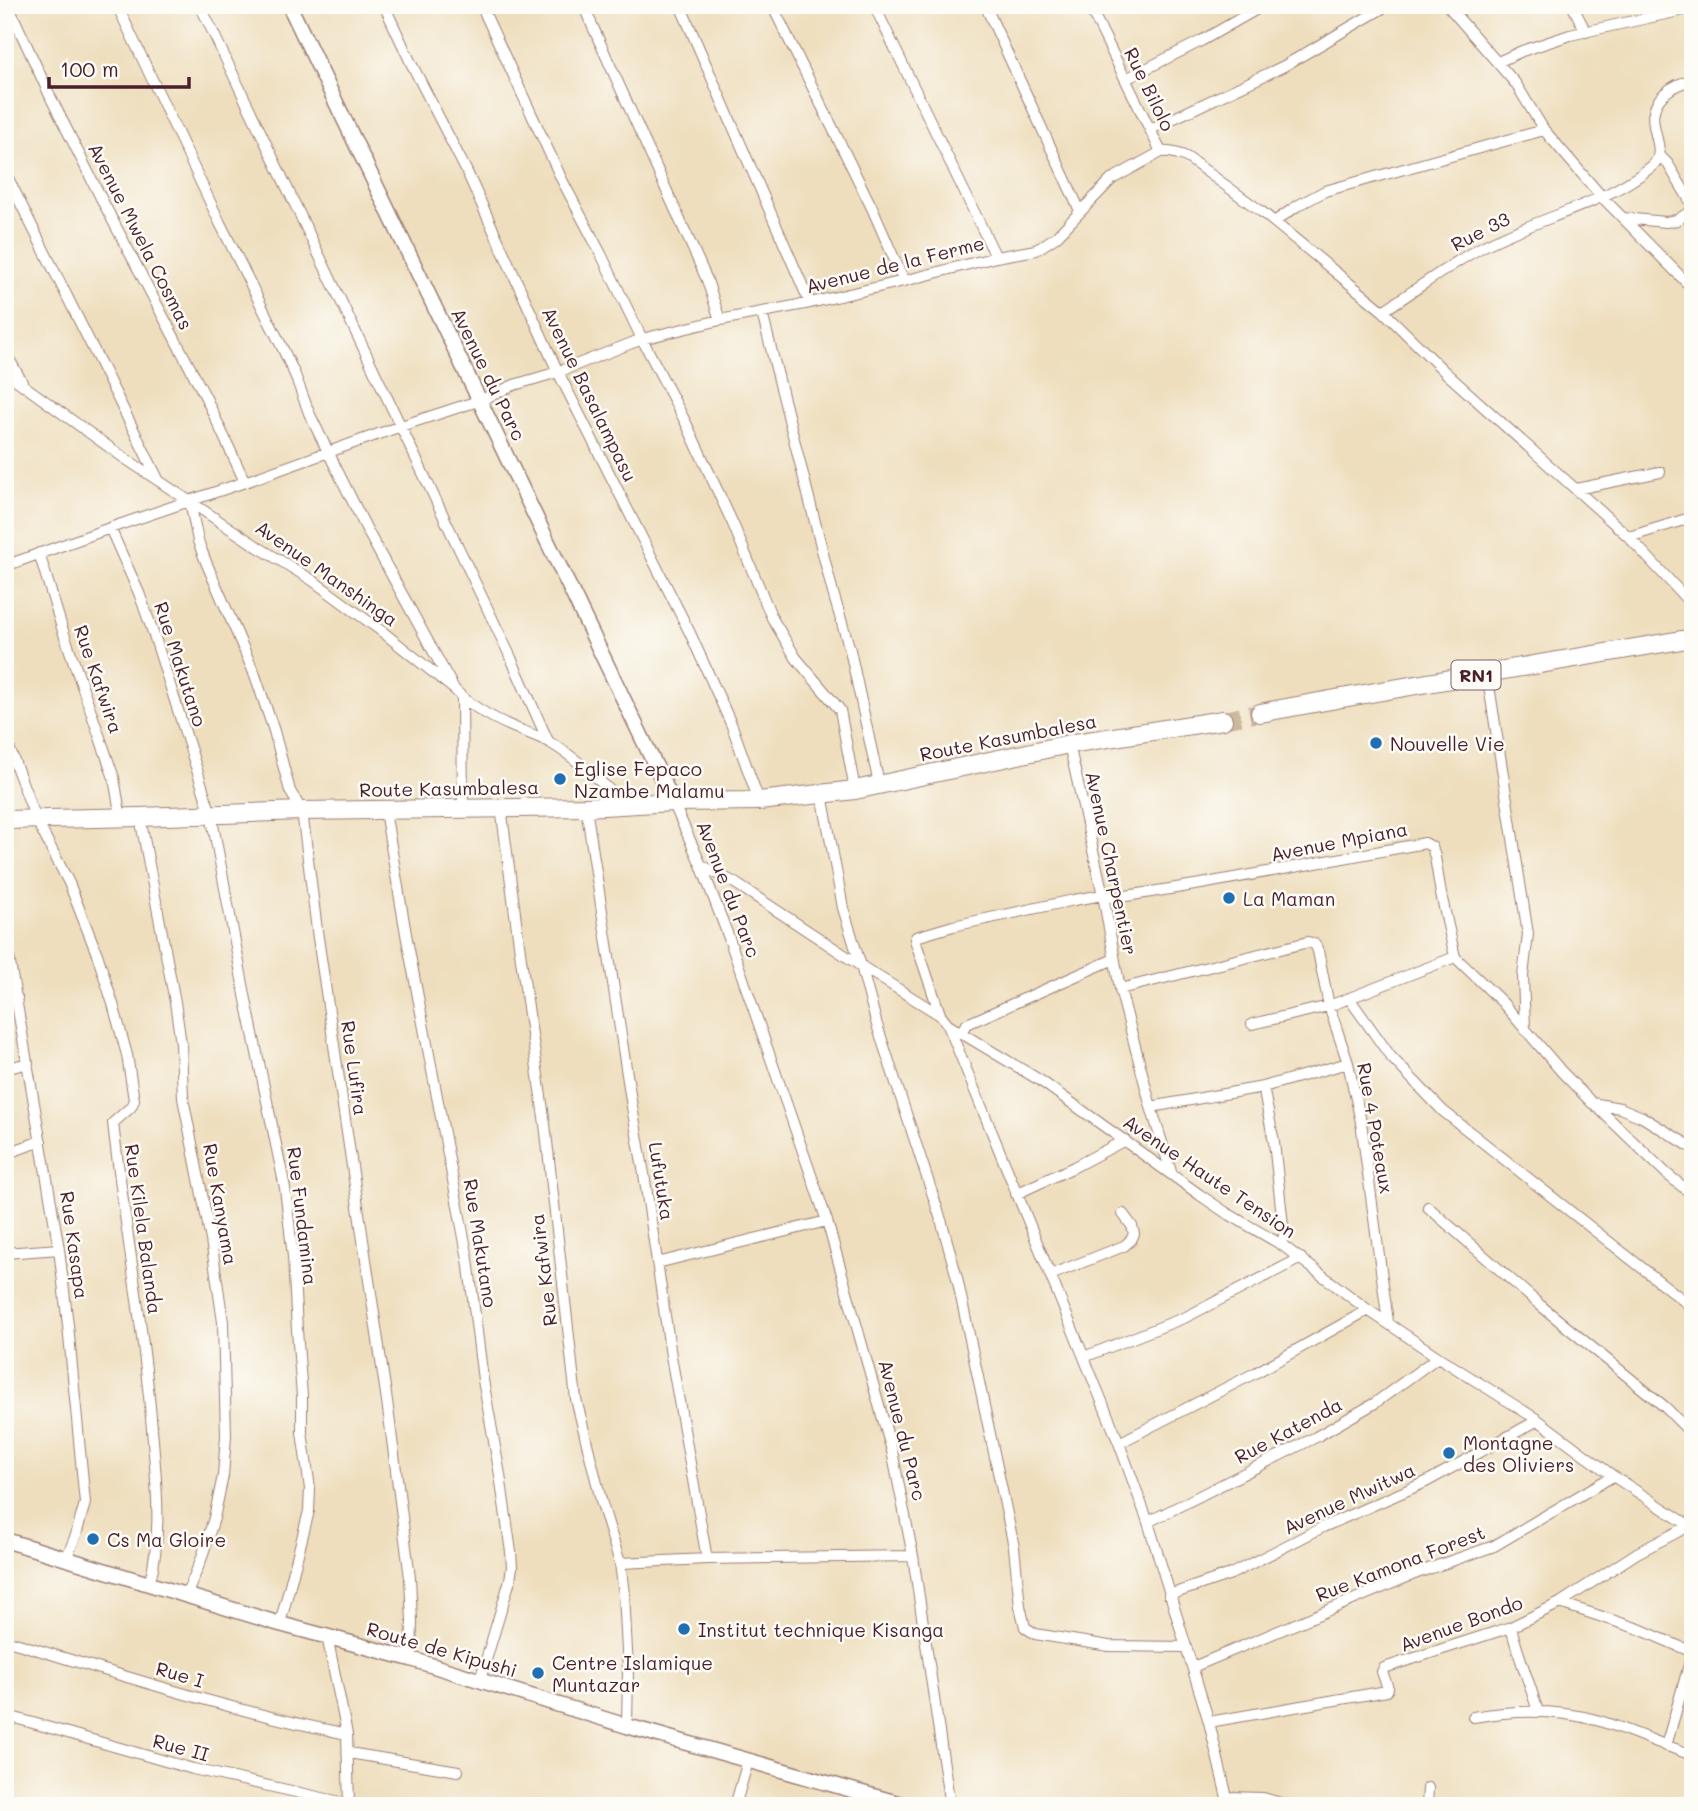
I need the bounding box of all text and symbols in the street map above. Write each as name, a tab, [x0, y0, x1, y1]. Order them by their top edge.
street label: Rue Bilolo	[1119, 43, 1181, 135]
scale bar	[49, 46, 189, 90]
text: 100 m	[60, 55, 119, 82]
street label: Avenue Mwela Cosmas	[83, 138, 199, 334]
street label: Rue 33	[1446, 206, 1514, 256]
street label: Avenue de la Ferme	[803, 230, 987, 298]
street label: Avenue Basalampasu	[537, 302, 643, 486]
street label: Avenue du Parc	[446, 304, 532, 444]
street label: Avenue Manshinga	[251, 514, 403, 632]
street label: Rue Makutano	[149, 598, 213, 730]
street label: Rue Kafwira	[69, 621, 129, 737]
road number: RN1	[1452, 660, 1500, 690]
street label: Route Kasumbalesa	[917, 708, 1099, 766]
place label: Nouvelle Vie	[1390, 731, 1505, 756]
marker: Nouvelle Vie	[1368, 735, 1384, 751]
place label: Eglise Fepaco Nzambe Malamu	[574, 756, 725, 803]
street label: Avenue Charpentier	[1080, 769, 1144, 957]
marker: Eglise Fepaco Nzambe Malamu	[552, 771, 568, 787]
street label: Route Kasumbalesa	[359, 774, 539, 802]
street label: Avenue Mpiana	[1269, 815, 1409, 867]
street label: Avenue du Parc	[691, 817, 767, 961]
place label: La Maman	[1243, 886, 1335, 911]
marker: La Maman	[1221, 890, 1237, 906]
street label: Rue Lufira	[336, 1019, 374, 1117]
street label: Rue 4 Poteaux	[1352, 1061, 1400, 1195]
street label: Avenue Haute Tension	[1119, 1109, 1301, 1243]
street label: Lufutuka	[643, 1140, 681, 1222]
street label: Rue Kanyama	[198, 1141, 244, 1267]
street label: Rue Kilela Balanda	[120, 1142, 168, 1316]
street label: Rue Fundamina	[282, 1145, 324, 1287]
street label: Rue Makutano	[458, 1177, 504, 1309]
street label: Rue Kasapa	[55, 1190, 95, 1300]
street label: Rue Kafwira	[524, 1212, 562, 1328]
street label: Avenue du Parc	[873, 1357, 933, 1503]
street label: Rue Katenda	[1230, 1391, 1346, 1469]
place label: Montagne des Oliviers	[1463, 1430, 1574, 1477]
marker: Montagne des Oliviers	[1441, 1445, 1457, 1461]
street label: Avenue Mwitwa	[1279, 1457, 1419, 1539]
street label: Rue Kamona Forest	[1312, 1519, 1488, 1607]
place label: Cs Ma Gloire	[107, 1527, 226, 1552]
marker: Cs Ma Gloire	[85, 1531, 101, 1547]
street label: Avenue Bondo	[1396, 1589, 1526, 1657]
street label: Route de Kipushi	[364, 1616, 520, 1682]
place label: Institut technique Kisanga	[698, 1617, 944, 1642]
marker: Institut technique Kisanga	[676, 1621, 692, 1637]
place label: Centre Islamique Muntazar	[552, 1650, 713, 1697]
street label: Rue I	[153, 1655, 207, 1693]
marker: Centre Islamique Muntazar	[530, 1665, 546, 1681]
street label: Rue II	[150, 1728, 212, 1766]

